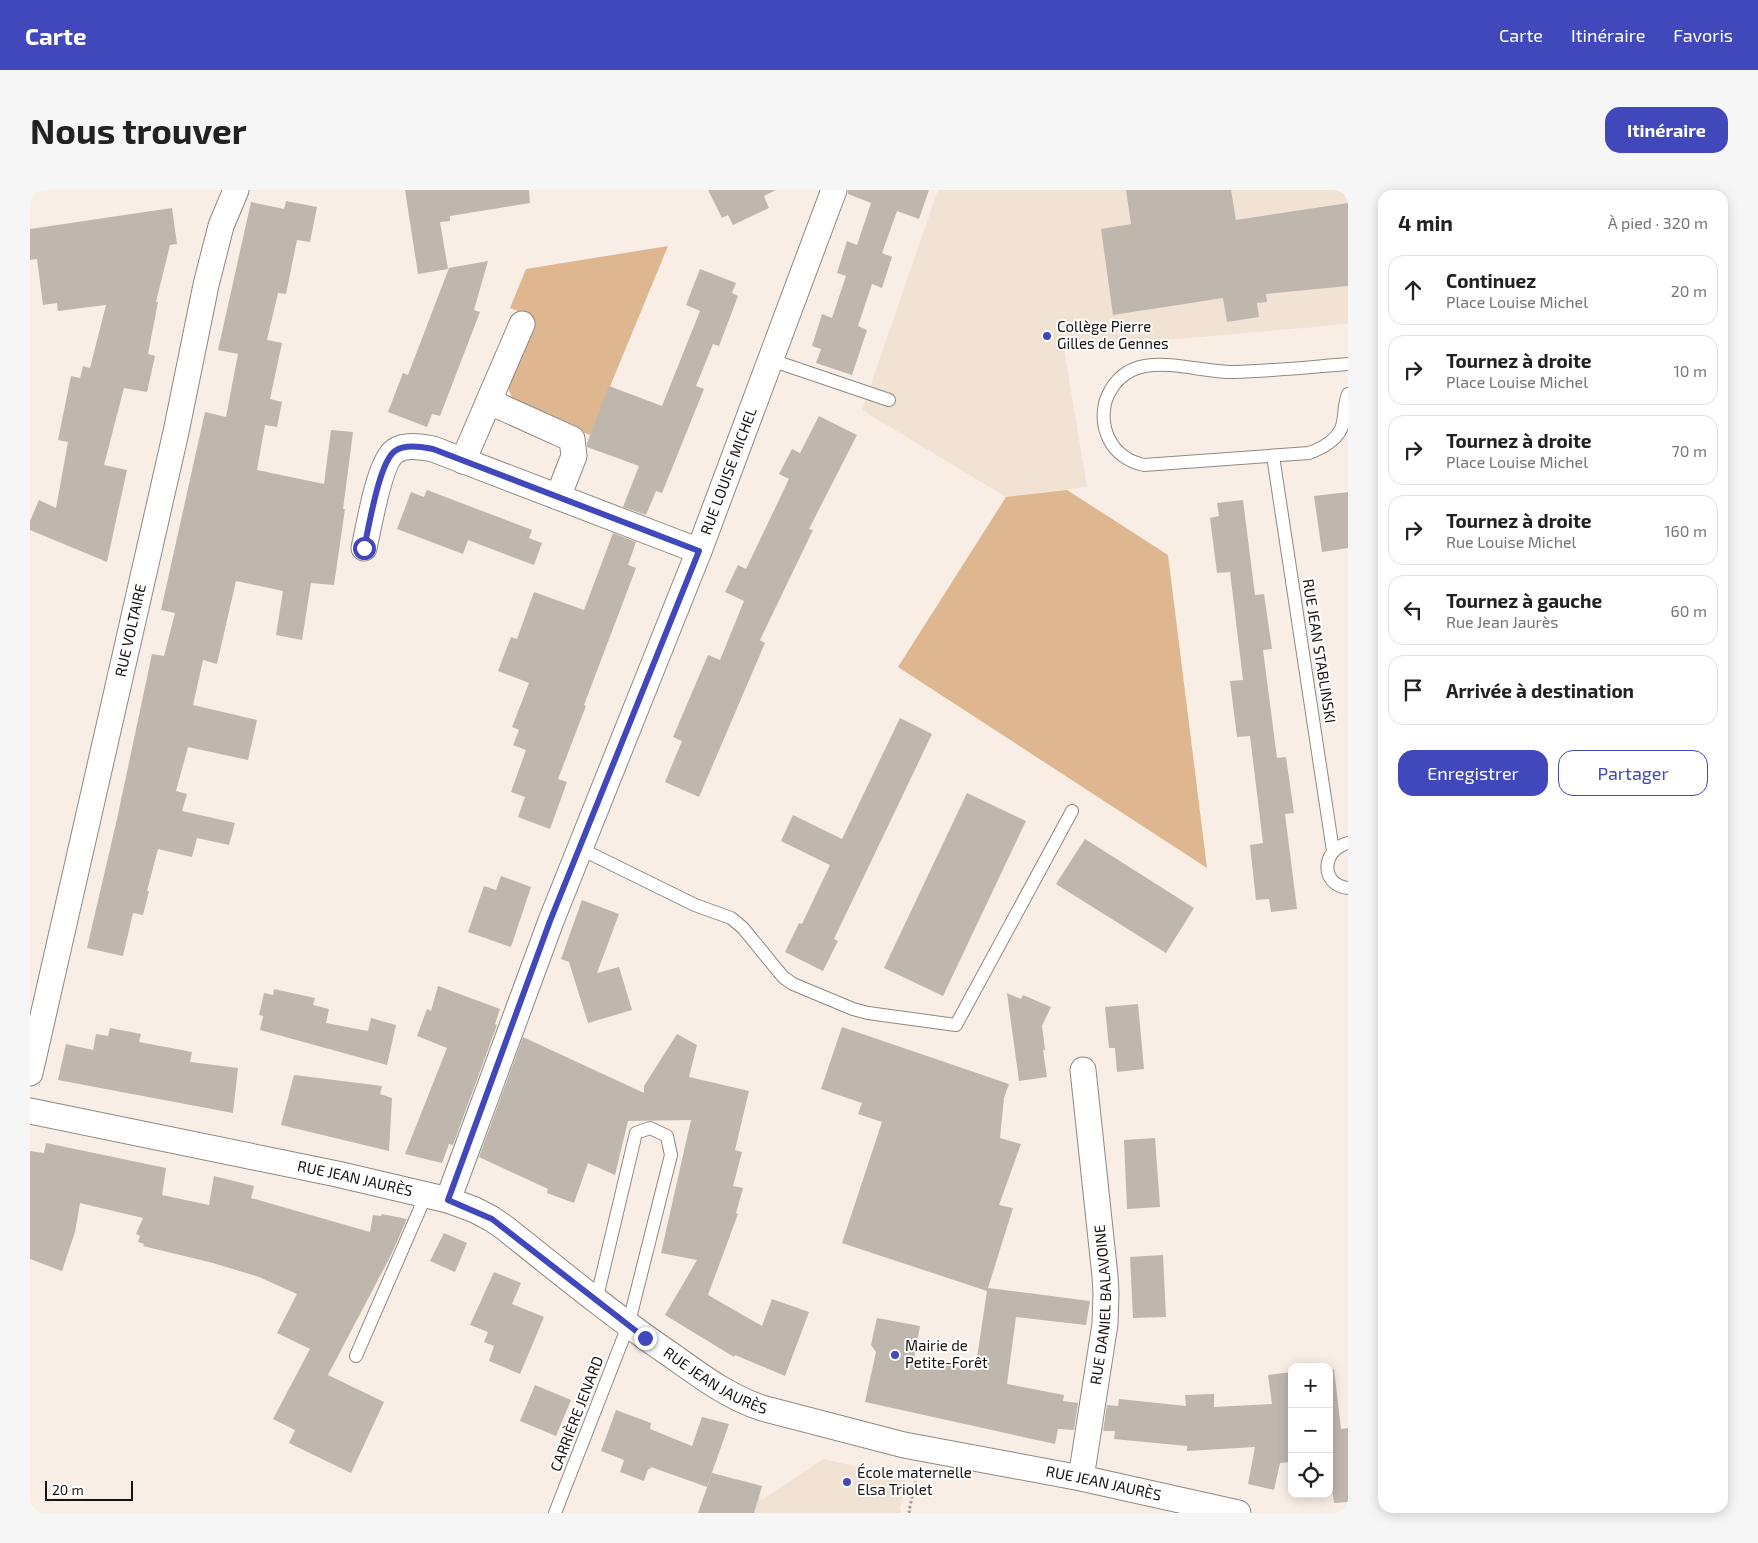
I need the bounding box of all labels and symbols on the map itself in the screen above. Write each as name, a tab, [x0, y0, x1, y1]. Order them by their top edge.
place label: Collège Pierre Gilles de Gennes	[1057, 317, 1169, 352]
marker: Collège Pierre Gilles de Gennes	[1041, 330, 1053, 342]
street label: RUE LOUISE MICHEL	[696, 405, 760, 537]
route start	[353, 537, 376, 560]
street label: RUE JEAN STABLINSKI	[1300, 577, 1340, 724]
street label: RUE VOLTAIRE	[111, 582, 149, 678]
street label: RUE JEAN JAURÈS	[296, 1156, 415, 1199]
street label: RUE DANIEL BALAVOINE	[1086, 1224, 1114, 1386]
route end	[634, 1327, 657, 1350]
place label: Mairie de Petite-Forêt	[905, 1336, 988, 1371]
street label: RUE JEAN JAURÈS	[661, 1343, 769, 1417]
marker: Mairie de Petite-Forêt	[889, 1349, 901, 1361]
street label: CARRIÈRE JENARD	[546, 1353, 606, 1474]
street label: RUE JEAN JAURÈS	[1044, 1462, 1163, 1504]
place label: École maternelle Elsa Triolet	[857, 1463, 972, 1498]
marker: École maternelle Elsa Triolet	[841, 1476, 853, 1488]
scale bar	[45, 1478, 132, 1501]

